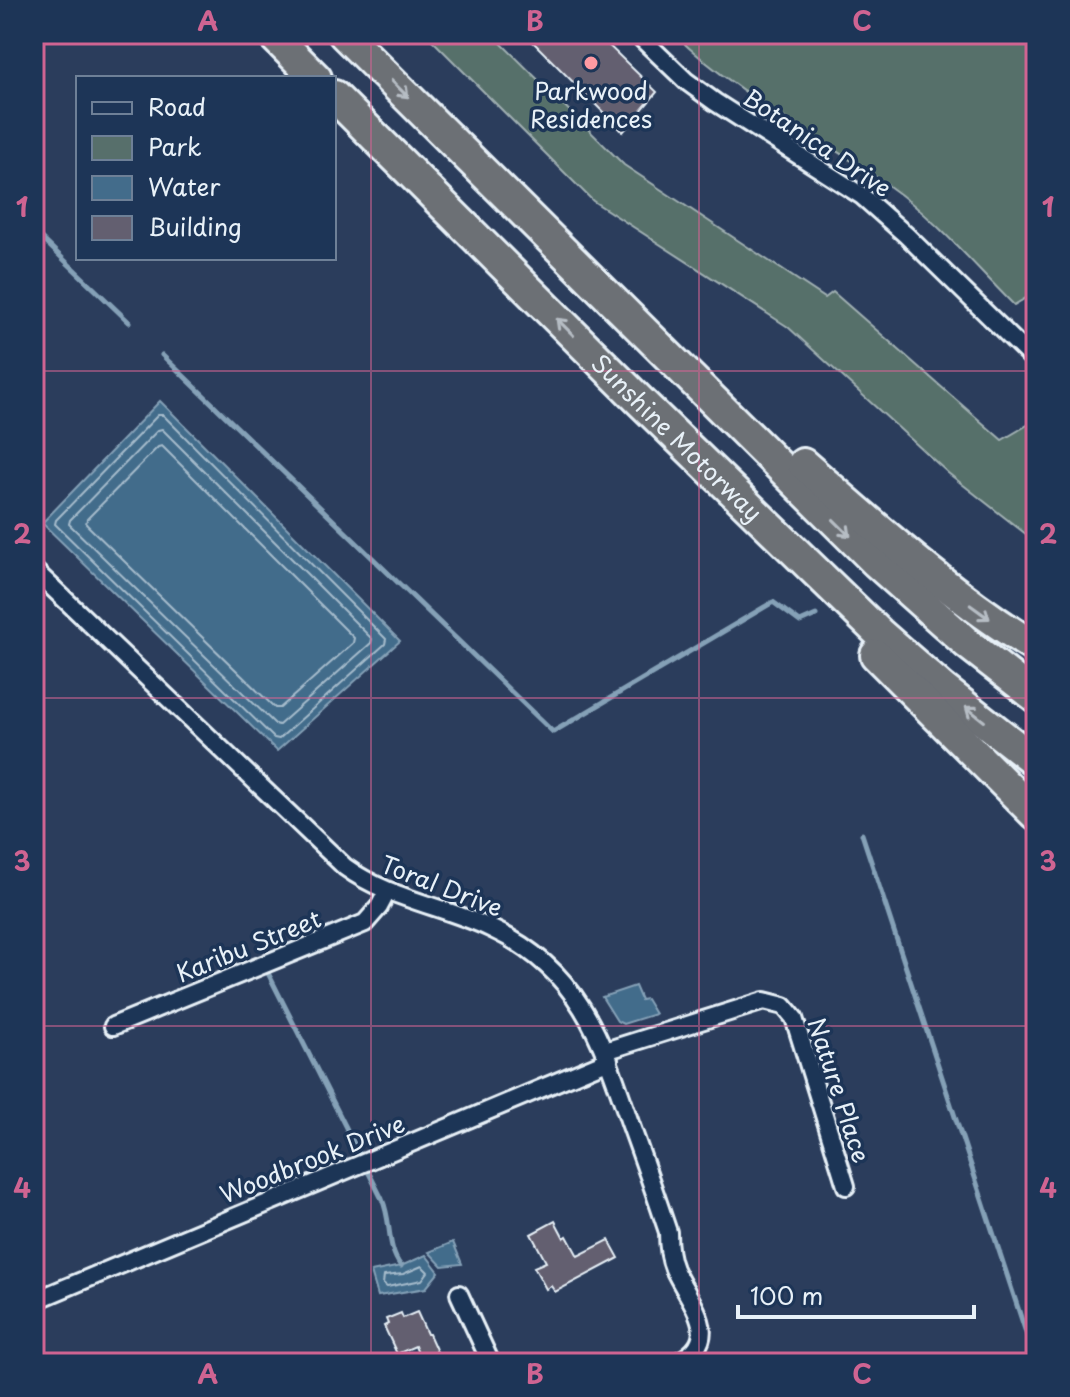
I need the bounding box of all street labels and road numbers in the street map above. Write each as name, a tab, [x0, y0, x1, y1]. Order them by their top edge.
street label: Botanica Drive	[737, 79, 899, 205]
street label: Sunshine Motorway	[584, 345, 771, 529]
street label: Toral Drive	[376, 845, 508, 925]
street label: Karibu Street	[170, 899, 326, 990]
street label: Nature Place	[800, 1013, 880, 1167]
street label: Woodbrook Drive	[214, 1104, 410, 1212]

